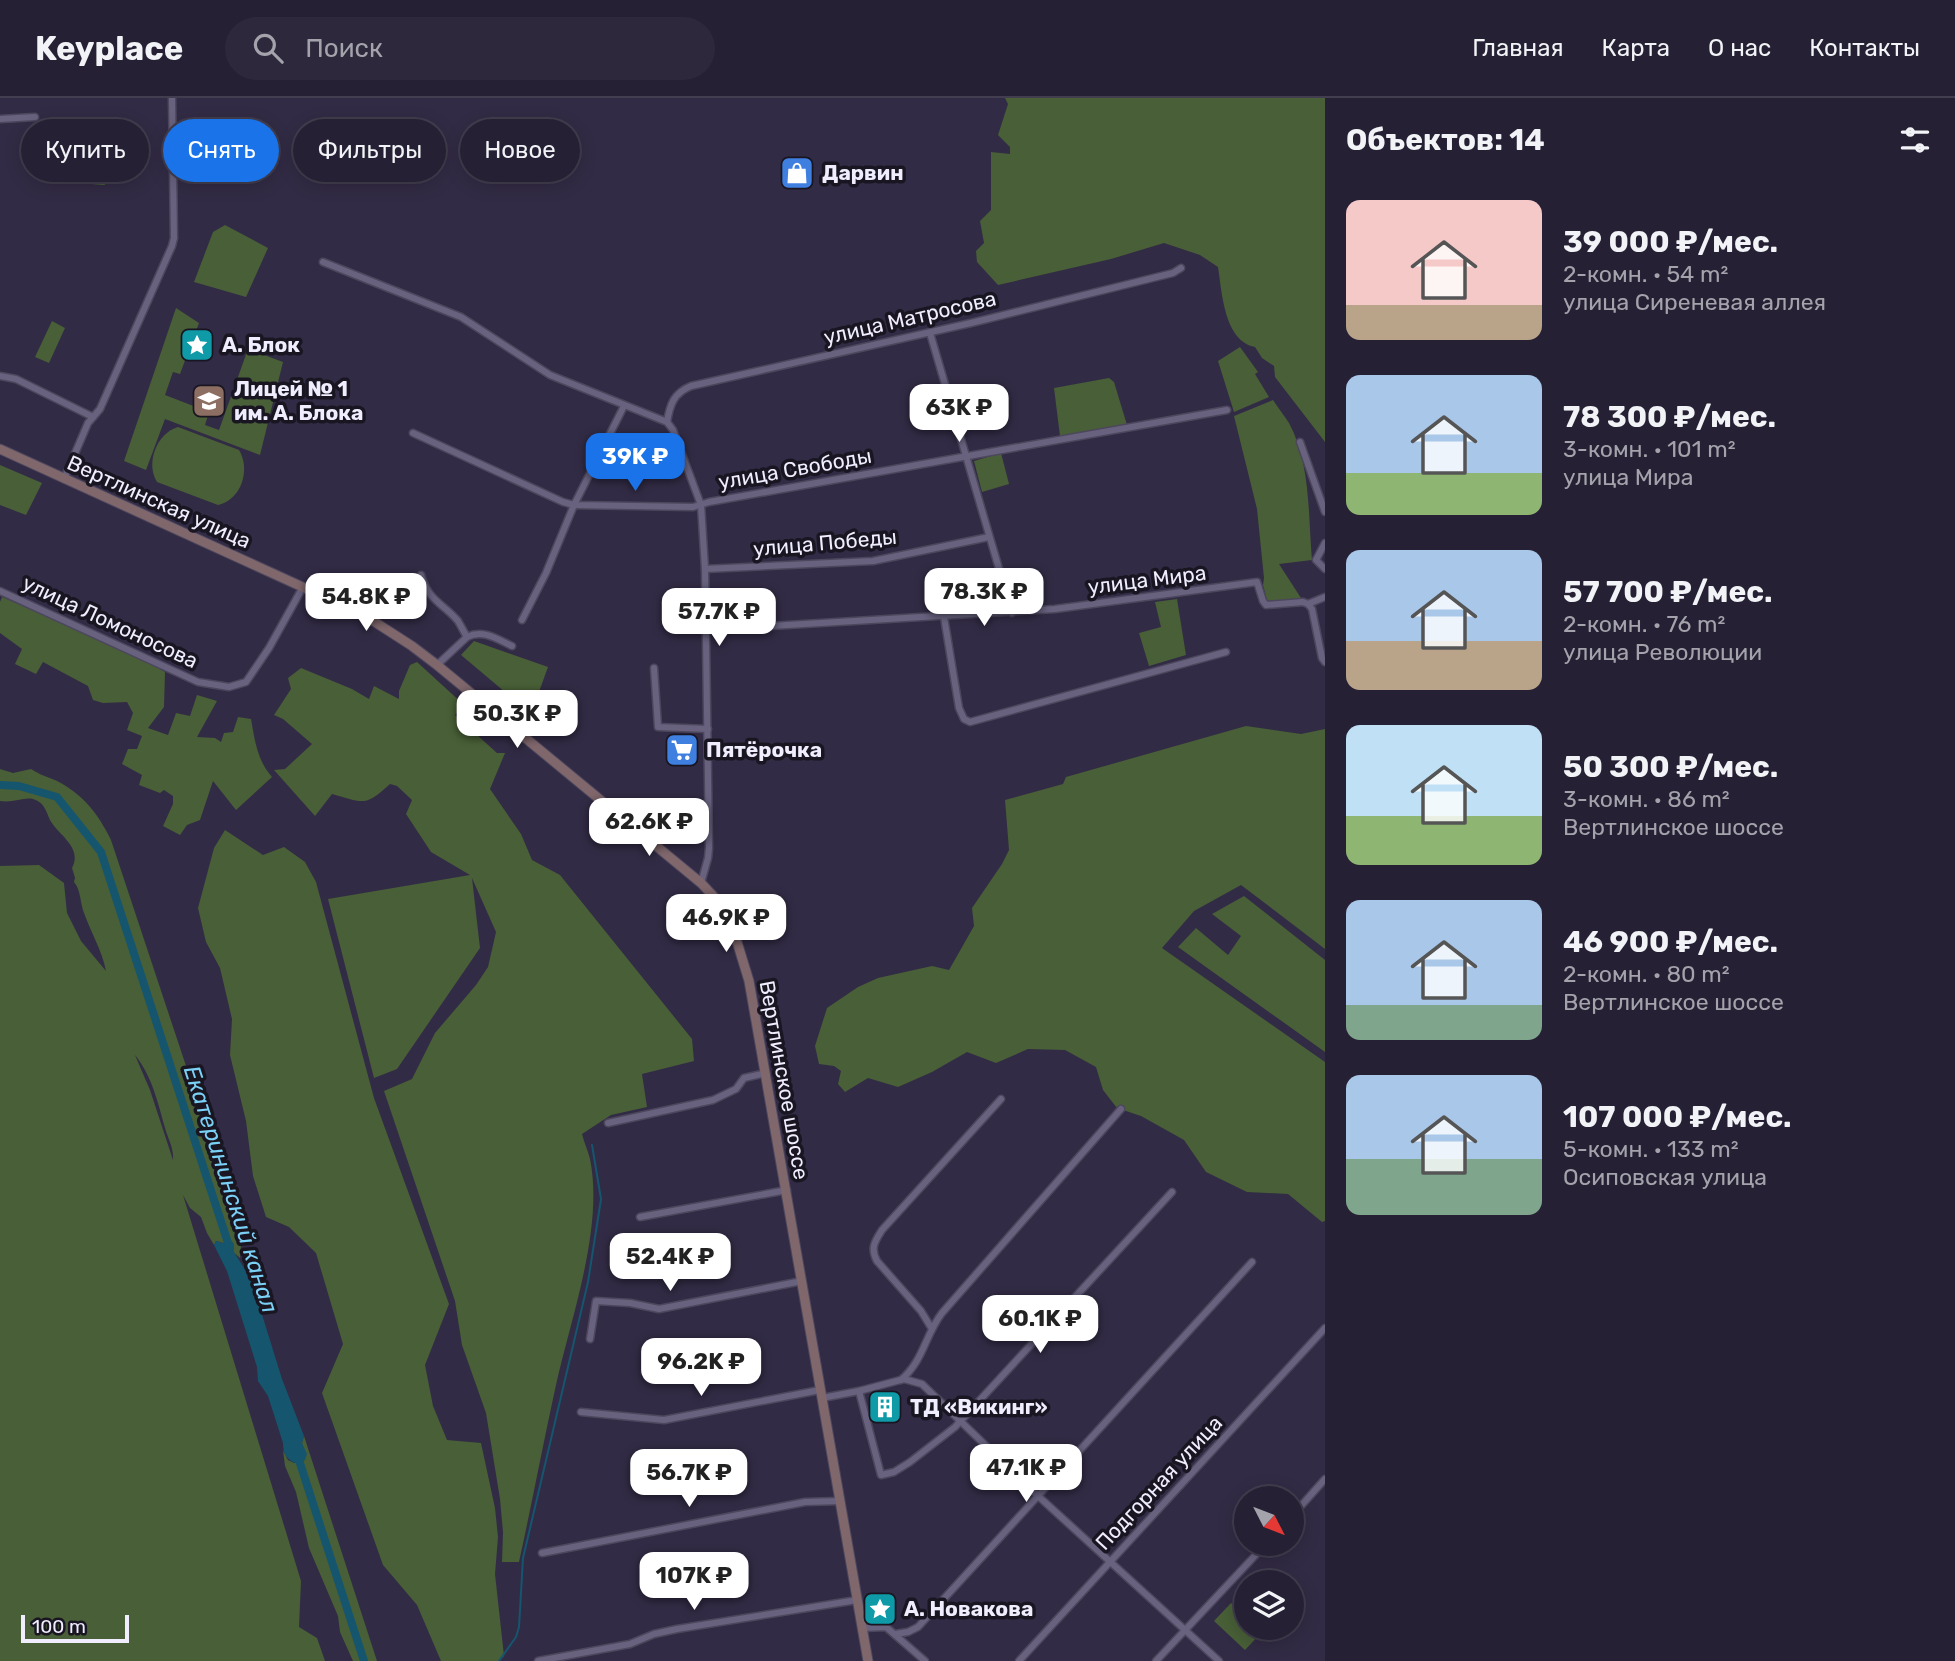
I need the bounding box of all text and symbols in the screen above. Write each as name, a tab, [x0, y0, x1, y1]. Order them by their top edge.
search box	[225, 17, 715, 80]
text: Keyplace	[35, 29, 183, 68]
icon: search	[249, 29, 287, 67]
text: Поиск	[305, 33, 383, 64]
text: Главная	[1472, 34, 1564, 62]
text: Карта	[1602, 34, 1670, 62]
text: О нас	[1708, 34, 1771, 62]
text: Контакты	[1809, 34, 1920, 62]
chip: Купить	[21, 119, 149, 182]
chip: Снять	[163, 119, 279, 182]
chip: Фильтры	[293, 119, 446, 182]
chip: Новое	[460, 119, 580, 182]
icon: filters	[1896, 121, 1934, 159]
text: Объектов: 14	[1346, 122, 1545, 158]
shop icon: Дарвин	[778, 154, 816, 192]
place label: Дарвин	[822, 160, 904, 185]
text: 39 000 ₽/мес.	[1563, 224, 1778, 260]
icon: home	[1402, 228, 1486, 312]
text: 2-комн. · 54 m²	[1563, 260, 1728, 288]
street label: улица Матросова	[821, 286, 999, 350]
text: улица Сиреневая аллея	[1563, 288, 1826, 316]
place icon: А. Блок	[178, 326, 216, 364]
place label: А. Блок	[222, 332, 300, 357]
place label: Лицей № 1 им. А. Блока	[234, 376, 363, 425]
school or university icon: Лицей № 1 им. А. Блока	[190, 382, 228, 420]
pin: 63K ₽	[910, 384, 1008, 444]
text: 63K ₽	[926, 393, 992, 421]
text: 78 300 ₽/мес.	[1563, 399, 1776, 435]
icon: home	[1402, 403, 1486, 487]
pin: 39K ₽	[586, 434, 684, 493]
text: 3-комн. · 101 m²	[1563, 435, 1736, 463]
text: 39K ₽	[602, 442, 668, 470]
street label: улица Свободы	[716, 443, 873, 494]
street label: Вертлинская улица	[64, 450, 255, 553]
text: улица Мира	[1563, 463, 1693, 491]
street label: улица Победы	[752, 524, 898, 561]
street label: улица Мира	[1086, 560, 1208, 599]
pin: 78.3K ₽	[919, 568, 1049, 628]
street label: улица Ломоносова	[19, 570, 202, 673]
pin: 54.8K ₽	[301, 574, 431, 633]
text: 57 700 ₽/мес.	[1563, 574, 1773, 610]
text: 78.3K ₽	[941, 577, 1027, 605]
icon: home	[1402, 578, 1486, 662]
text: 54.8K ₽	[321, 582, 411, 610]
pin: 57.7K ₽	[654, 588, 784, 648]
text: 57.7K ₽	[678, 597, 760, 625]
text: 2-комн. · 76 m²	[1563, 610, 1725, 638]
text: улица Революции	[1563, 638, 1762, 666]
pin: 50.3K ₽	[452, 690, 582, 750]
text: 50.3K ₽	[473, 699, 561, 727]
supermarket icon: Пятёрочка	[663, 731, 701, 769]
place label: Пятёрочка	[706, 737, 822, 762]
text: 50 300 ₽/мес.	[1563, 749, 1778, 785]
icon: home	[1402, 753, 1486, 837]
text: 3-комн. · 86 m²	[1563, 785, 1730, 813]
pin: 62.6K ₽	[584, 798, 714, 858]
text: 62.6K ₽	[605, 807, 693, 835]
text: Вертлинское шоссе	[1563, 813, 1784, 841]
pin: 46.9K ₽	[661, 894, 791, 954]
text: 46.9K ₽	[682, 903, 770, 931]
text: 46 900 ₽/мес.	[1563, 924, 1778, 960]
icon: home	[1402, 928, 1486, 1012]
text: 2-комн. · 80 m²	[1563, 960, 1730, 988]
street label: Вертлинское шоссе	[755, 978, 814, 1181]
text: Вертлинское шоссе	[1563, 988, 1784, 1016]
water label: Екатерининский канал	[178, 1062, 284, 1316]
text: 107 000 ₽/мес.	[1563, 1099, 1792, 1135]
icon: home	[1402, 1103, 1486, 1187]
text: 5-комн. · 133 m²	[1563, 1135, 1739, 1163]
text: Осиповская улица	[1563, 1163, 1767, 1191]
pin: 52.4K ₽	[605, 1234, 735, 1293]
text: 52.4K ₽	[626, 1242, 714, 1270]
pin: 60.1K ₽	[975, 1296, 1105, 1355]
text: 60.1K ₽	[998, 1304, 1082, 1332]
pin: 96.2K ₽	[636, 1338, 766, 1398]
text: 96.2K ₽	[657, 1347, 745, 1375]
building icon: ТД «Викинг»	[866, 1388, 904, 1426]
place label: ТД «Викинг»	[910, 1394, 1048, 1419]
street label: Подгорная улица	[1090, 1410, 1227, 1555]
pin: 47.1K ₽	[961, 1444, 1091, 1504]
pin: 56.7K ₽	[624, 1450, 754, 1509]
text: 47.1K ₽	[986, 1453, 1066, 1481]
text: 56.7K ₽	[646, 1458, 732, 1486]
north arrow	[1234, 1486, 1304, 1556]
map controls	[1234, 1486, 1304, 1640]
pin: 107K ₽	[637, 1552, 751, 1612]
text: 107K ₽	[656, 1561, 732, 1589]
button: layers	[1234, 1570, 1304, 1640]
place icon: А. Новакова	[861, 1590, 899, 1628]
place label: А. Новакова	[904, 1596, 1033, 1621]
scale bar	[21, 1612, 130, 1644]
text: 100 m	[32, 1615, 86, 1638]

